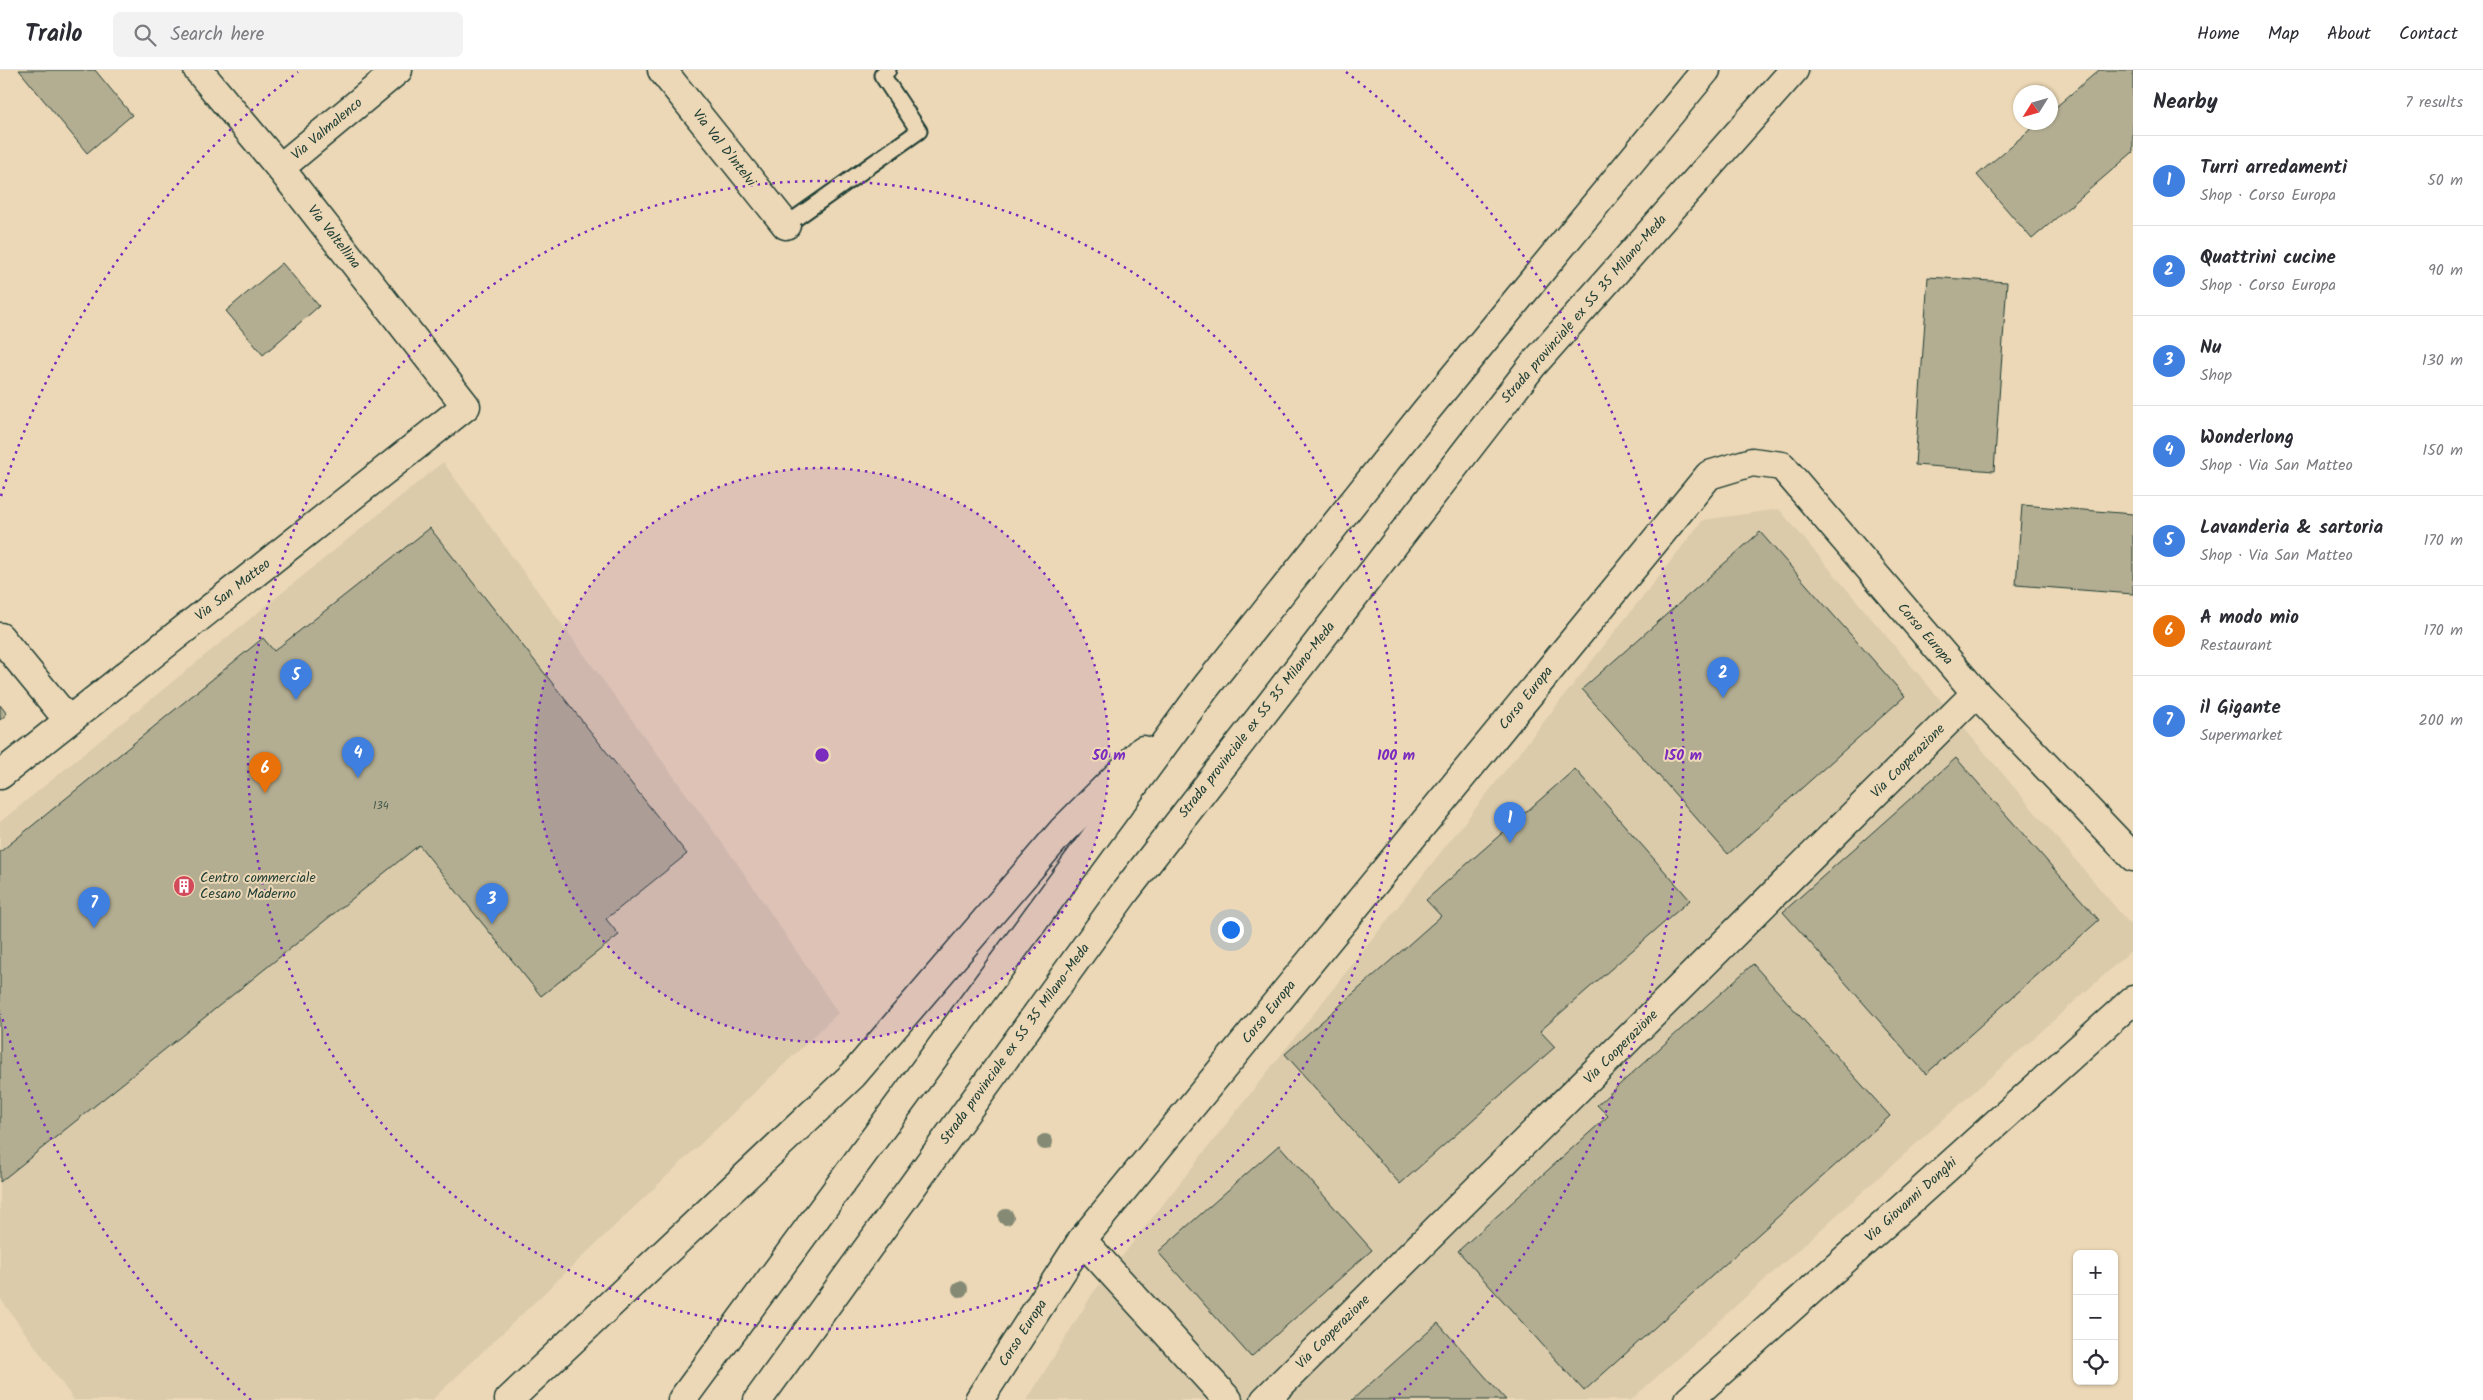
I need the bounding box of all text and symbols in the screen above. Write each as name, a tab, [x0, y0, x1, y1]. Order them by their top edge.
search box	[113, 12, 463, 57]
text: Trailo	[25, 15, 83, 54]
text: Search here	[171, 20, 264, 50]
text: Home	[2197, 20, 2240, 49]
text: Map	[2268, 20, 2299, 49]
text: About	[2327, 20, 2371, 49]
text: Contact	[2399, 20, 2458, 49]
icon: search	[131, 21, 159, 49]
north arrow	[2013, 85, 2058, 130]
text: Nearby	[2153, 86, 2218, 119]
text: 7 results	[2405, 90, 2463, 115]
street label: Via Valmalenco	[286, 92, 368, 166]
street label: Via Val D'Intelvi	[687, 104, 762, 192]
text: Turri arredamenti	[2200, 153, 2347, 183]
text: 1	[2167, 168, 2171, 193]
text: 50 m	[2427, 168, 2463, 193]
text: Shop · Corso Europa	[2200, 183, 2336, 208]
street label: Via Valtellina	[302, 200, 366, 274]
street label: Strada provinciale ex SS 35 Milano-Meda	[1496, 210, 1672, 408]
text: Quattrini cucine	[2200, 243, 2336, 273]
text: 2	[2164, 258, 2174, 283]
text: 90 m	[2428, 258, 2463, 283]
text: Shop · Corso Europa	[2200, 273, 2336, 298]
text: Nu	[2200, 333, 2221, 363]
text: 3	[2165, 348, 2173, 373]
text: 130 m	[2422, 348, 2463, 373]
text: Shop	[2200, 363, 2232, 388]
text: Wonderlong	[2200, 423, 2294, 453]
text: 4	[2165, 438, 2173, 463]
text: 150 m	[2422, 438, 2463, 463]
text: Shop · Via San Matteo	[2200, 453, 2353, 478]
text: Lavanderia & sartoria	[2200, 513, 2383, 543]
text: 5	[2165, 528, 2173, 553]
text: 170 m	[2423, 528, 2463, 553]
text: Shop · Via San Matteo	[2200, 543, 2353, 568]
street label: Via San Matteo	[190, 553, 276, 627]
street label: Corso Europa	[1892, 598, 1958, 670]
text: A modo mio	[2200, 603, 2299, 633]
street label: Strada provinciale ex SS 35 Milano-Meda	[1173, 617, 1341, 823]
text: 6	[2165, 618, 2173, 643]
text: 170 m	[2423, 618, 2463, 643]
text: Restaurant	[2200, 633, 2272, 658]
pin: 2	[1707, 657, 1739, 698]
pin: 5	[280, 659, 312, 700]
street label: Corso Europa	[1493, 661, 1559, 735]
text: il Gigante	[2200, 693, 2281, 723]
text: 7	[2165, 708, 2173, 733]
text: 200 m	[2419, 708, 2463, 733]
street label: Via Cooperazione	[1866, 718, 1951, 803]
text: Supermarket	[2200, 723, 2283, 748]
pin: 4	[342, 737, 374, 778]
text: 50 m	[1091, 744, 1126, 768]
text: 100 m	[1377, 744, 1415, 768]
text: 150 m	[1664, 744, 1702, 768]
centre of rings	[813, 746, 831, 764]
pin: 6	[249, 752, 281, 793]
house number: 134	[373, 797, 389, 815]
pin: 1	[1494, 802, 1526, 843]
place label: Centro commerciale Cesano Maderno	[200, 867, 317, 905]
building icon: Centro commerciale Cesano Maderno	[172, 874, 196, 898]
pin: 3	[476, 883, 508, 924]
pin: 7	[78, 887, 110, 928]
your location	[1218, 917, 1244, 943]
street label: Strada provinciale ex SS 35 Milano-Meda	[934, 939, 1096, 1149]
street label: Corso Europa	[1236, 975, 1302, 1049]
street label: Via Cooperazione	[1579, 1004, 1664, 1089]
street label: Via Giovanni Donghi	[1860, 1152, 1963, 1248]
map controls	[2073, 1250, 2118, 1385]
button: +	[2073, 1250, 2118, 1295]
street label: Via Cooperazione	[1291, 1289, 1376, 1374]
street label: Corso Europa	[993, 1295, 1053, 1371]
button: −	[2073, 1295, 2118, 1340]
button: locate	[2073, 1340, 2118, 1385]

